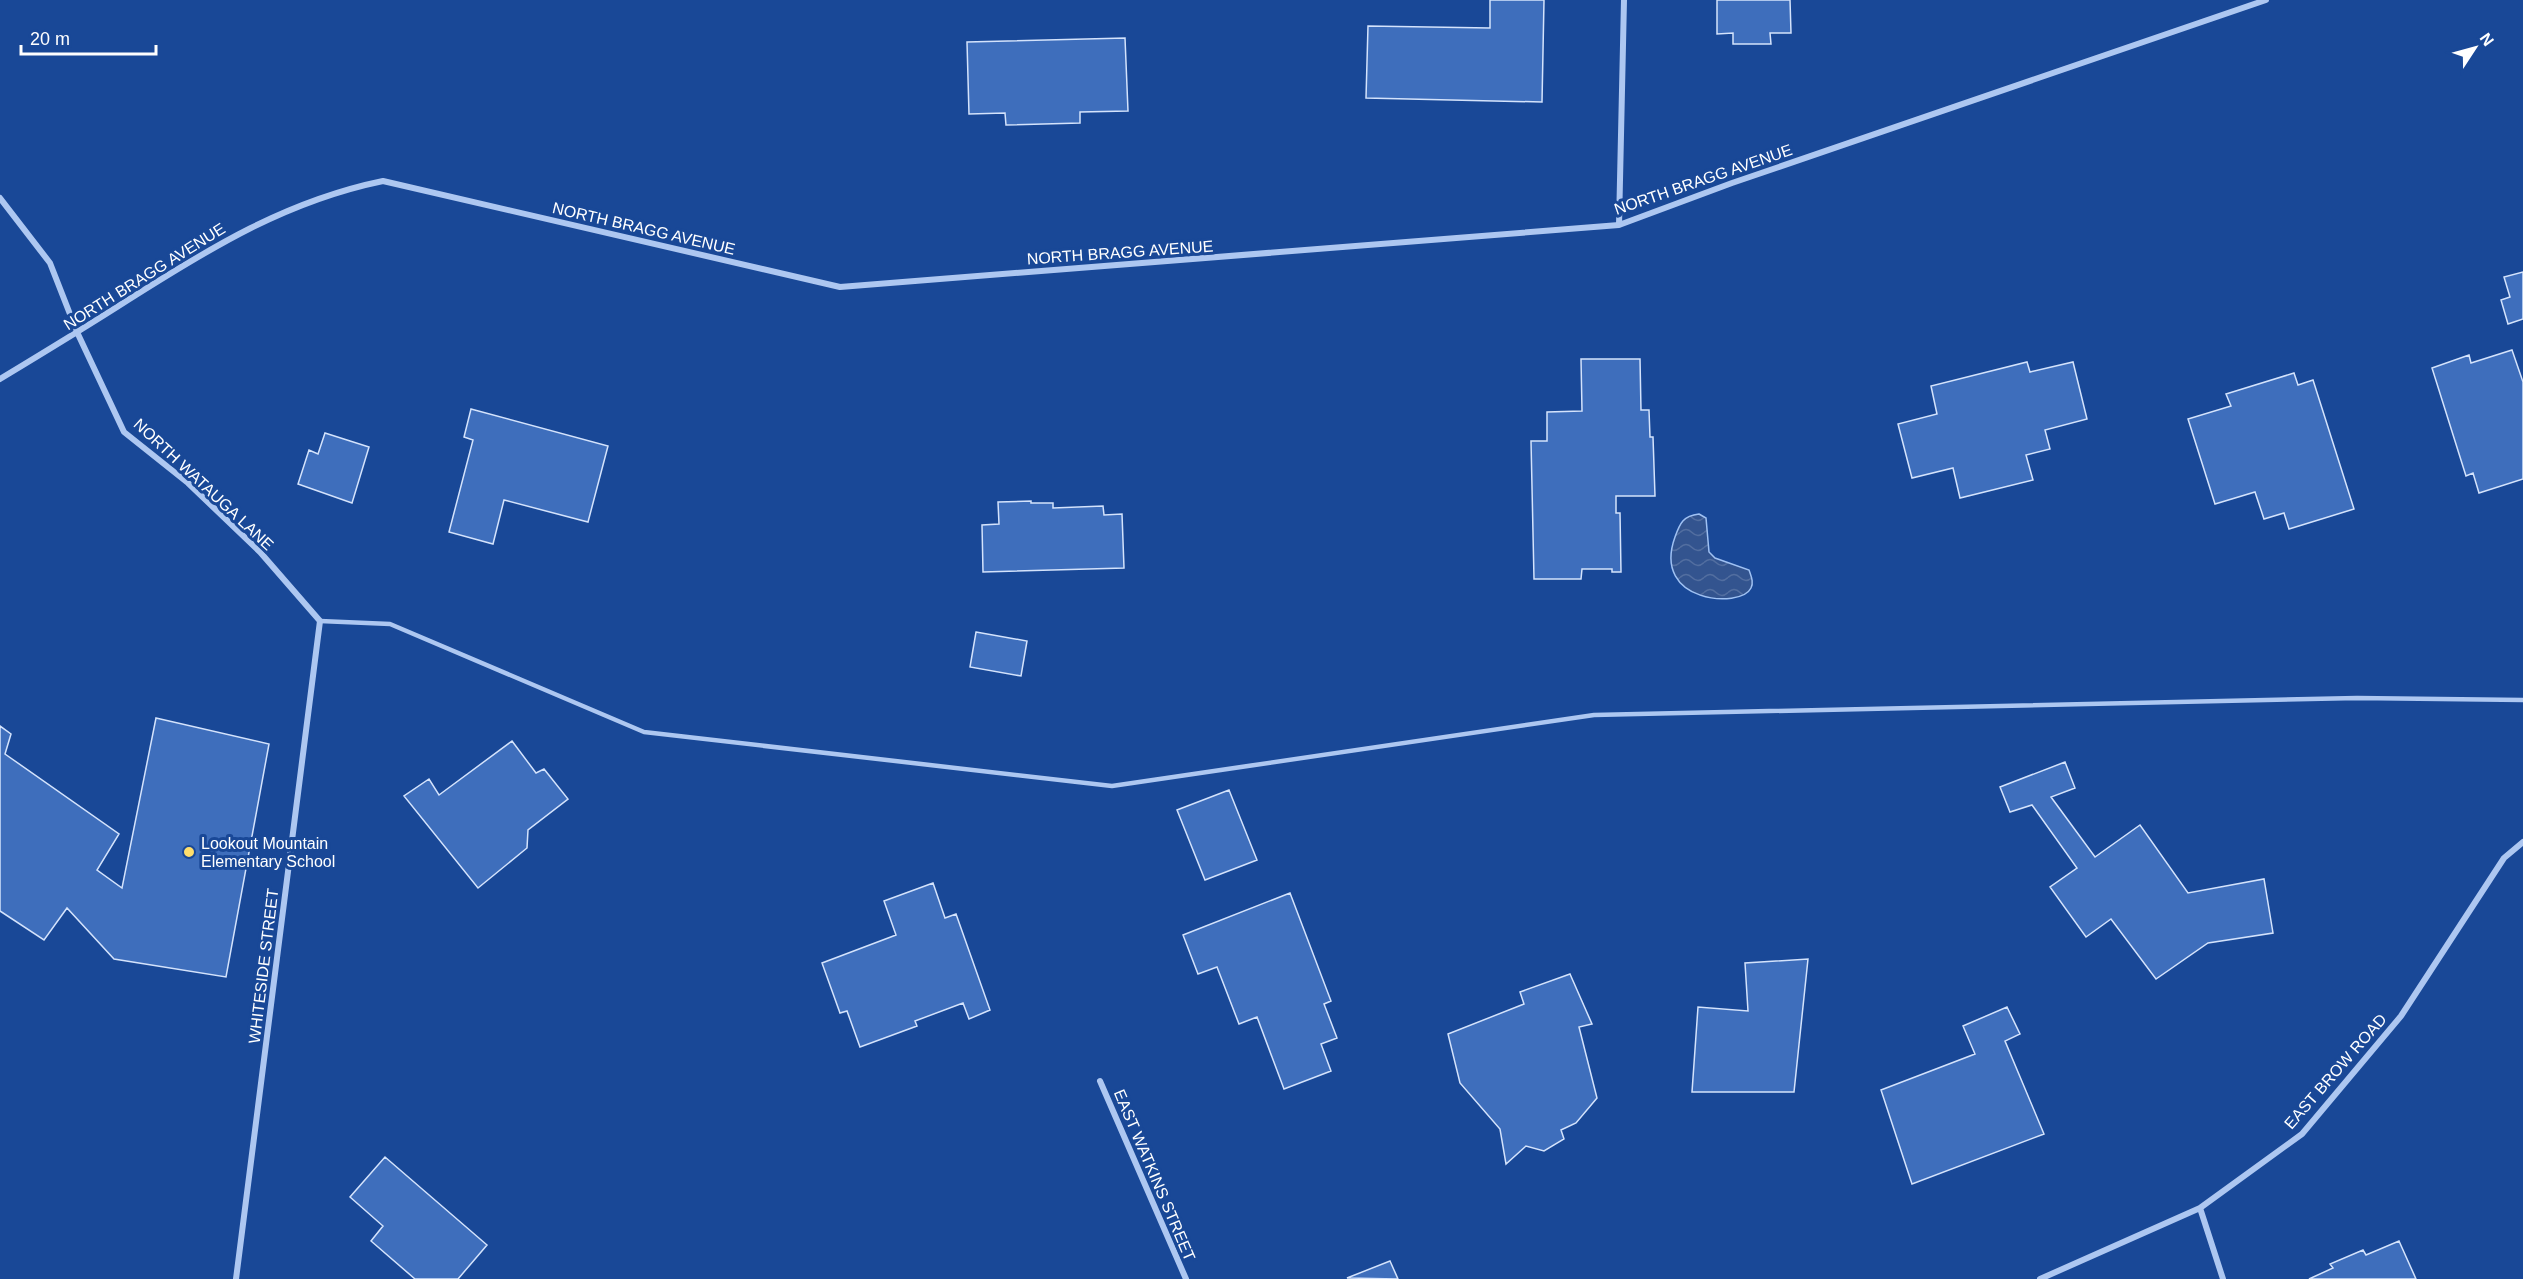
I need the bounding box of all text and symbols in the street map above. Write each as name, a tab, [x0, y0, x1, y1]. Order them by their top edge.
scale bar	[21, 18, 156, 56]
north arrow	[2445, 18, 2505, 78]
text: 20 m	[30, 29, 70, 49]
text: N	[2476, 30, 2497, 49]
street label: NORTH BRAGG AVENUE	[1612, 141, 1794, 218]
street label: NORTH BRAGG AVENUE	[551, 199, 737, 258]
street label: NORTH BRAGG AVENUE	[60, 220, 228, 333]
street label: NORTH BRAGG AVENUE	[1026, 237, 1214, 268]
street label: NORTH WATAUGA LANE	[130, 415, 277, 553]
place label: Lookout Mountain Elementary School	[201, 835, 335, 870]
marker: Lookout Mountain Elementary School	[182, 845, 196, 859]
street label: WHITESIDE STREET	[246, 887, 281, 1045]
street label: EAST BROW ROAD	[2281, 1011, 2390, 1132]
street label: EAST WATKINS STREET	[1111, 1087, 1199, 1264]

